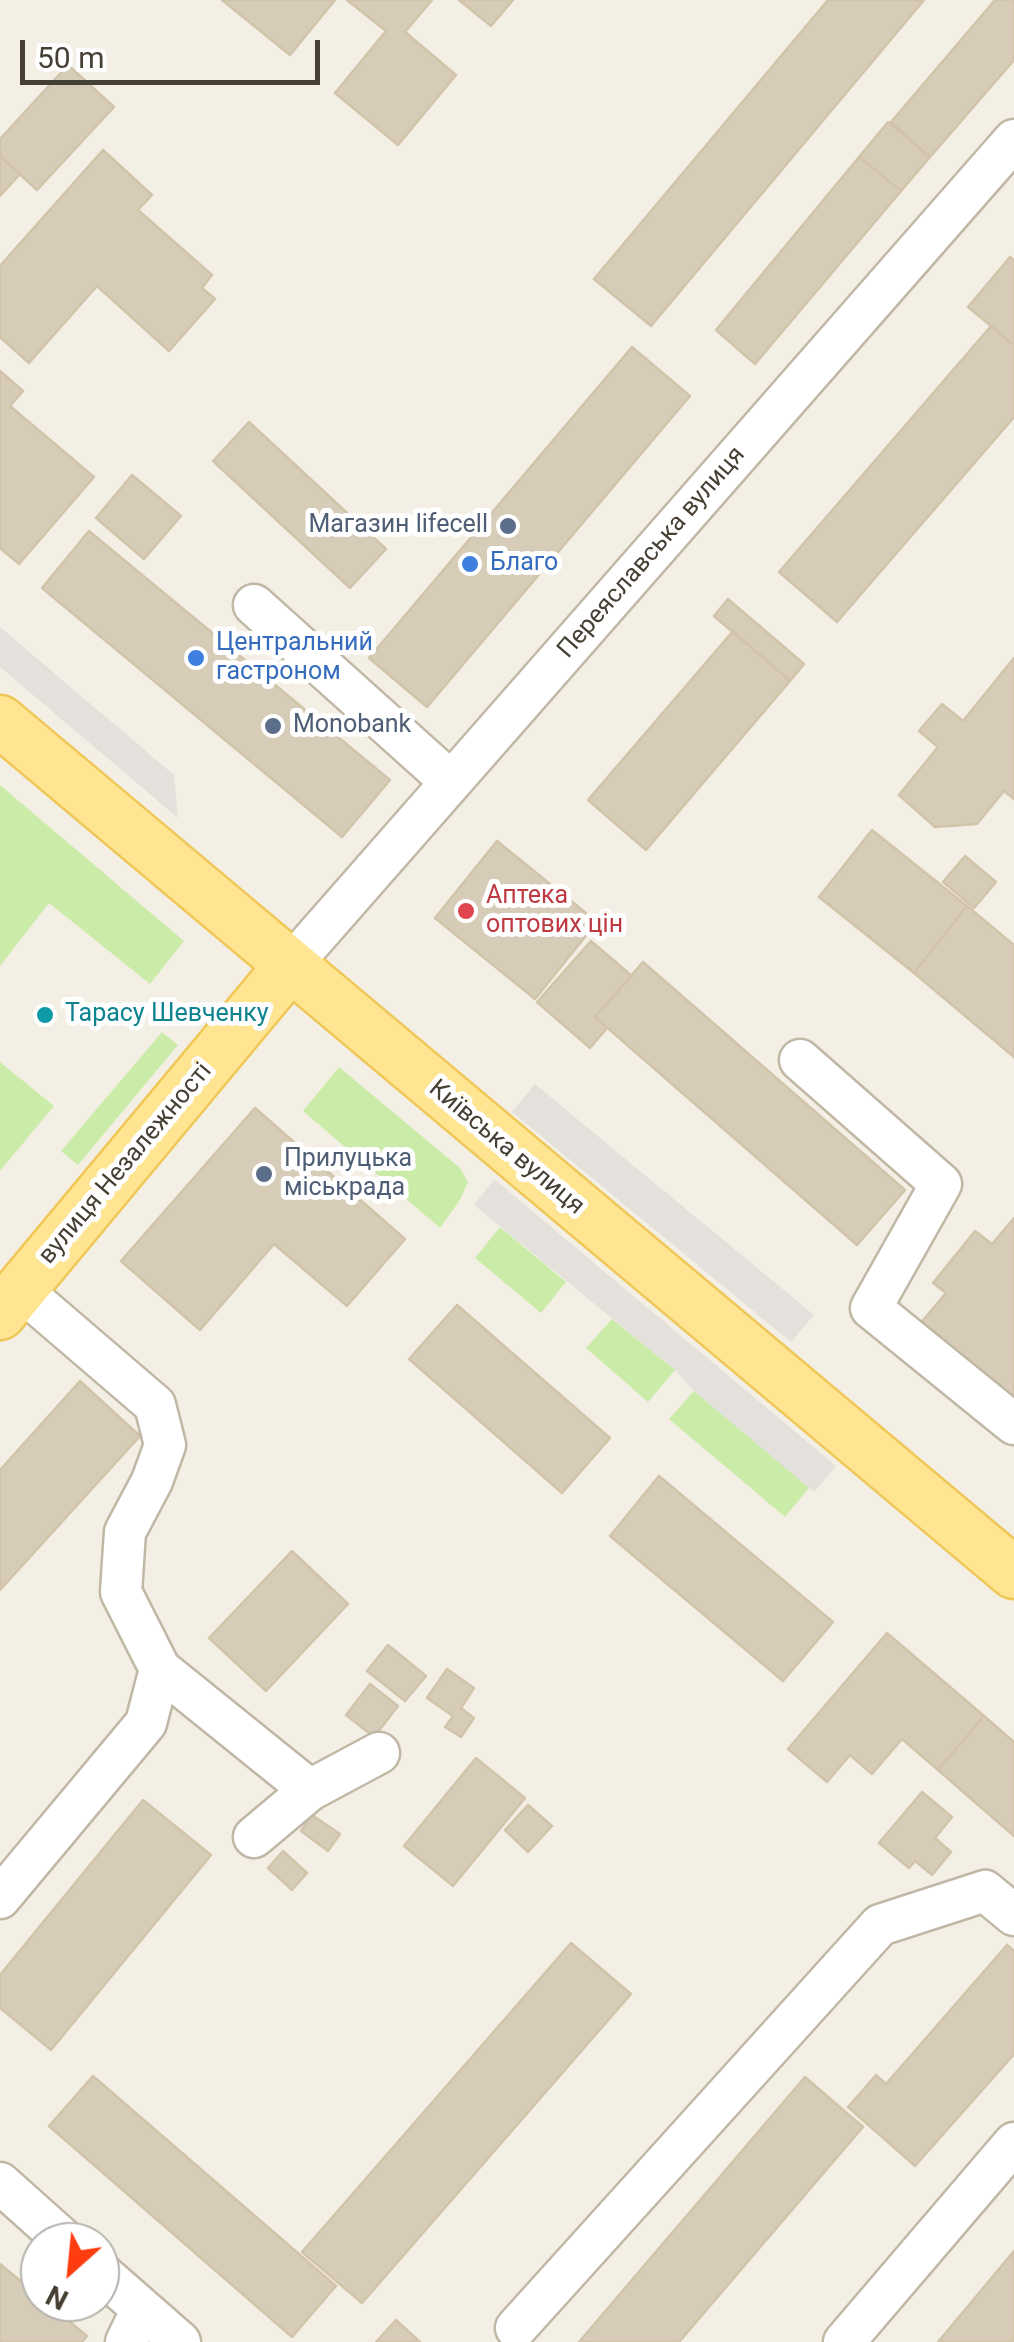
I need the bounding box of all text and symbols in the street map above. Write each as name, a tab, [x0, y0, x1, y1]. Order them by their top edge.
scale bar	[25, 20, 325, 82]
text: 50 m	[37, 40, 104, 75]
street label: Переяславська вулиця	[552, 441, 752, 665]
place label: Магазин lifecell	[308, 511, 488, 541]
marker: Магазин lifecell	[497, 515, 519, 537]
place label: Благо	[490, 549, 558, 579]
marker: Благо	[459, 553, 481, 575]
place label: Центральний гастроном	[216, 629, 373, 688]
marker: Центральний гастроном	[185, 647, 207, 669]
place label: Monobank	[293, 711, 411, 741]
marker: Monobank	[262, 715, 284, 737]
place label: Аптека оптових цін	[486, 882, 623, 941]
marker: Аптека оптових цін	[455, 900, 477, 922]
place label: Тарасу Шевченку	[65, 1000, 269, 1030]
marker: Тарасу Шевченку	[34, 1004, 56, 1026]
street label: вулиця Незалежності	[33, 1057, 219, 1271]
street label: Київська вулиця	[422, 1074, 590, 1222]
place label: Прилуцька міськрада	[284, 1145, 412, 1204]
marker: Прилуцька міськрада	[253, 1163, 275, 1185]
north arrow	[20, 2222, 120, 2322]
text: N	[41, 2278, 73, 2317]

